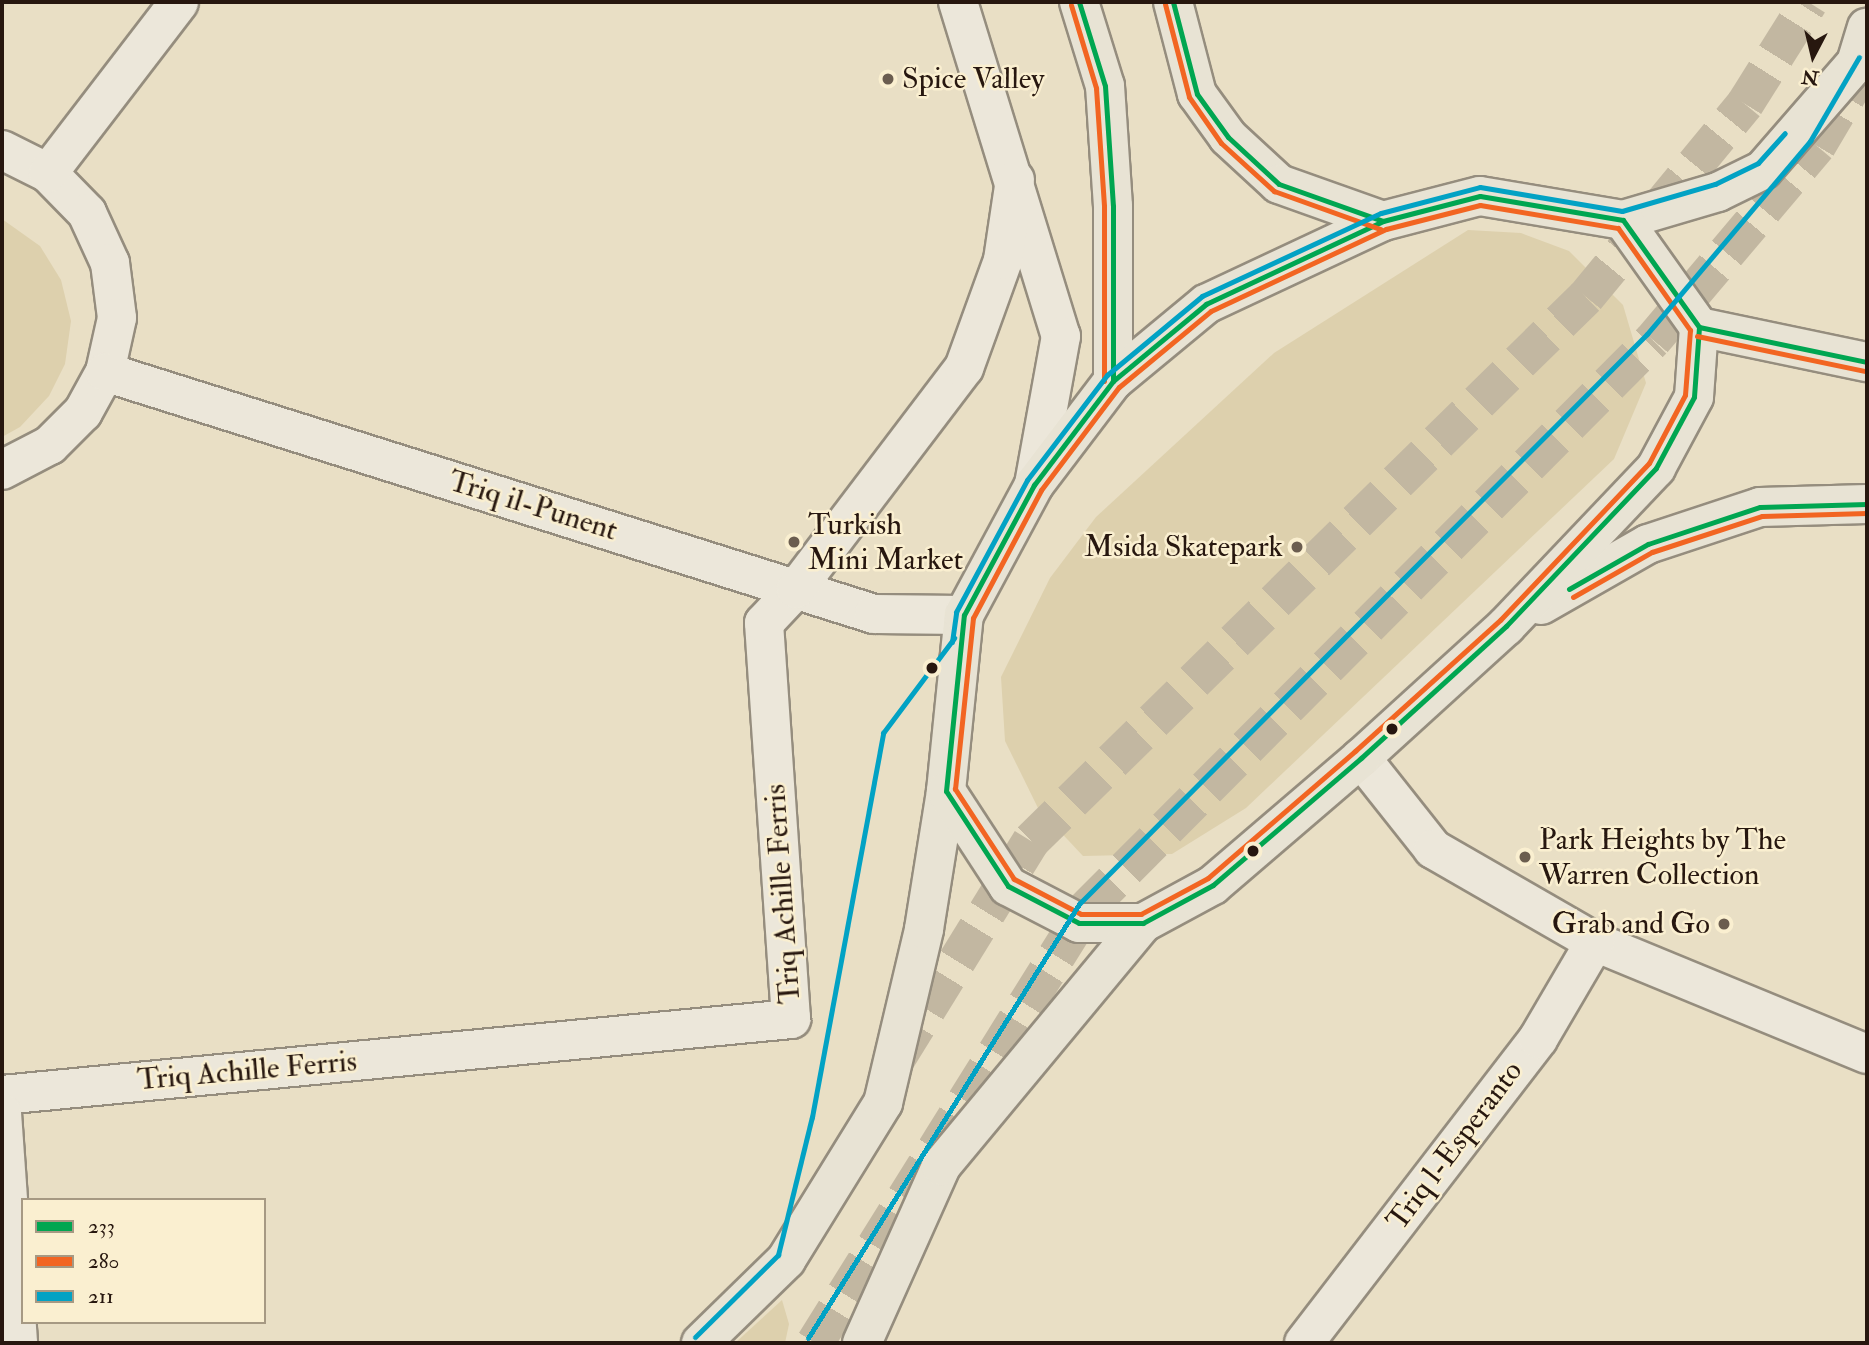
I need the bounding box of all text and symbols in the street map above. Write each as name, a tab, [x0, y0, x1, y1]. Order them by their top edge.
north arrow	[1778, 21, 1848, 91]
place label: Spice Valley	[902, 61, 1045, 97]
text: N	[1801, 64, 1820, 90]
marker: Spice Valley	[880, 71, 896, 87]
street label: Triq il-Punent	[444, 463, 622, 549]
place label: Turkish Mini Market	[808, 507, 963, 578]
place label: Msida Skatepark	[1084, 529, 1283, 565]
marker: Turkish Mini Market	[786, 534, 802, 550]
marker: Msida Skatepark	[1289, 539, 1305, 555]
unlabelled marker	[925, 661, 939, 675]
unlabelled marker	[1385, 722, 1399, 736]
street label: Triq Achille Ferris	[757, 783, 809, 1005]
place label: Park Heights by The Warren Collection	[1539, 822, 1786, 892]
unlabelled marker	[1246, 844, 1260, 858]
marker: Park Heights by The Warren Collection	[1517, 849, 1533, 865]
place label: Grab and Go	[1552, 906, 1710, 942]
marker: Grab and Go	[1716, 916, 1732, 932]
street label: Triq Achille Ferris	[136, 1043, 358, 1099]
street label: Triq l-Esperanto	[1380, 1054, 1530, 1238]
legend	[21, 1198, 266, 1324]
text: 233	[88, 1213, 115, 1240]
text: 280	[88, 1248, 119, 1275]
text: 211	[88, 1283, 114, 1310]

